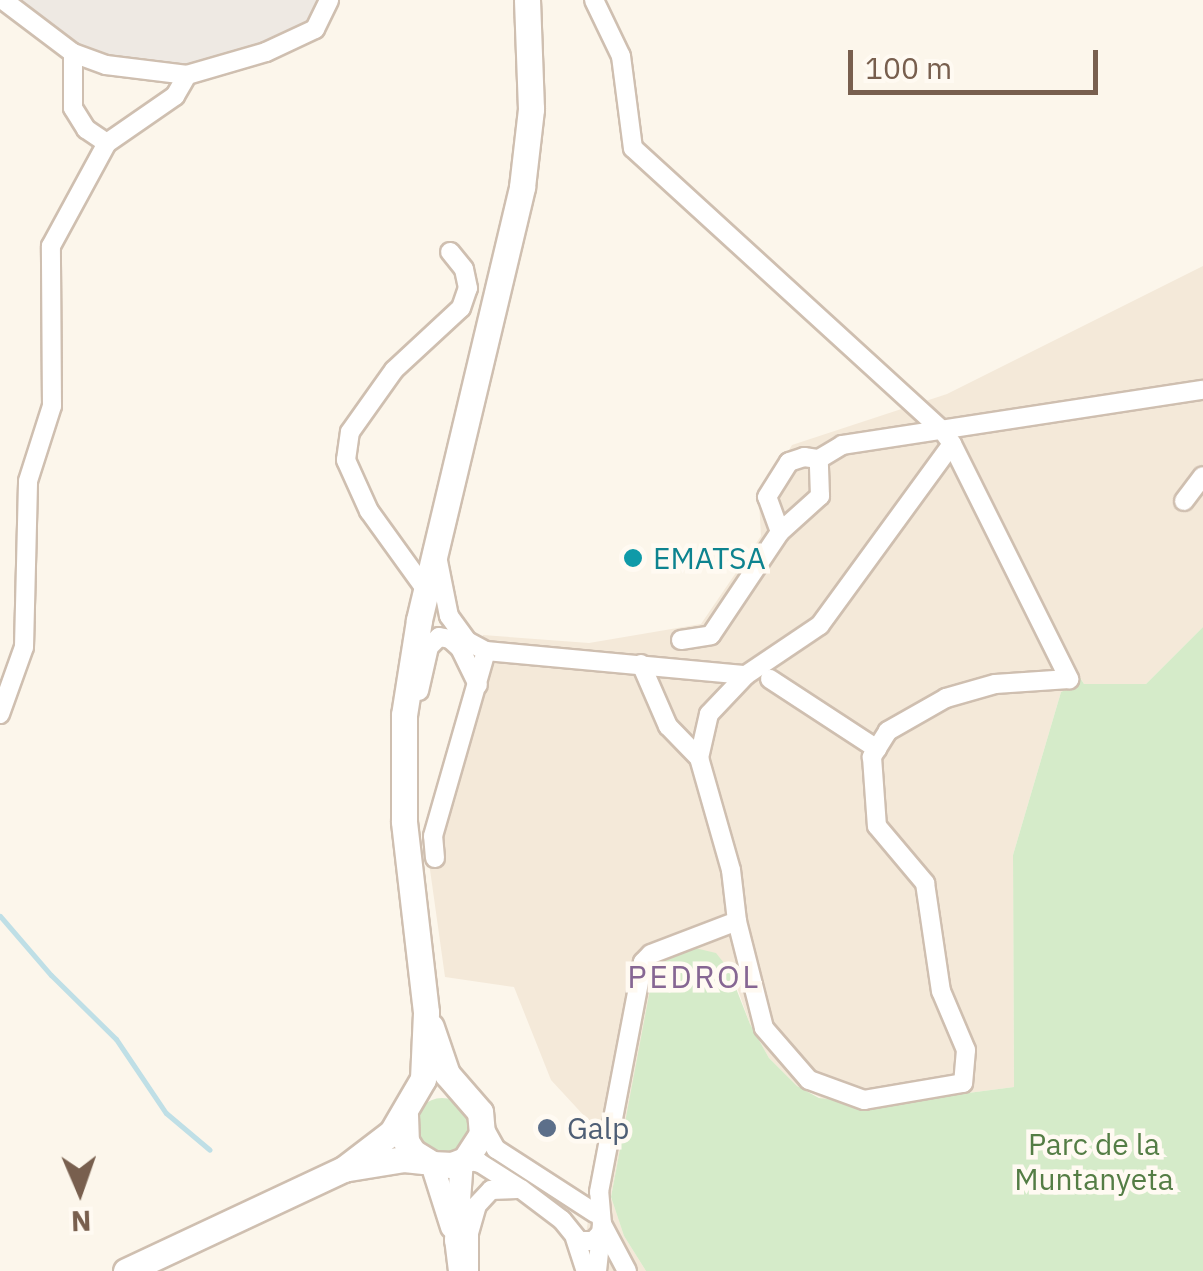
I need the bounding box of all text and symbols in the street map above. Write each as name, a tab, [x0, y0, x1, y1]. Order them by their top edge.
scale bar	[853, 30, 1103, 92]
text: 100 m	[865, 48, 952, 87]
place label: EMATSA	[653, 540, 766, 576]
marker: EMATSA	[622, 547, 644, 569]
district label: PEDROL	[627, 957, 761, 995]
place label: Galp	[567, 1110, 629, 1146]
marker: Galp	[536, 1117, 558, 1139]
park label: Parc de la Muntanyeta	[1014, 1126, 1174, 1196]
north arrow	[30, 1141, 130, 1241]
text: N	[70, 1203, 92, 1240]

